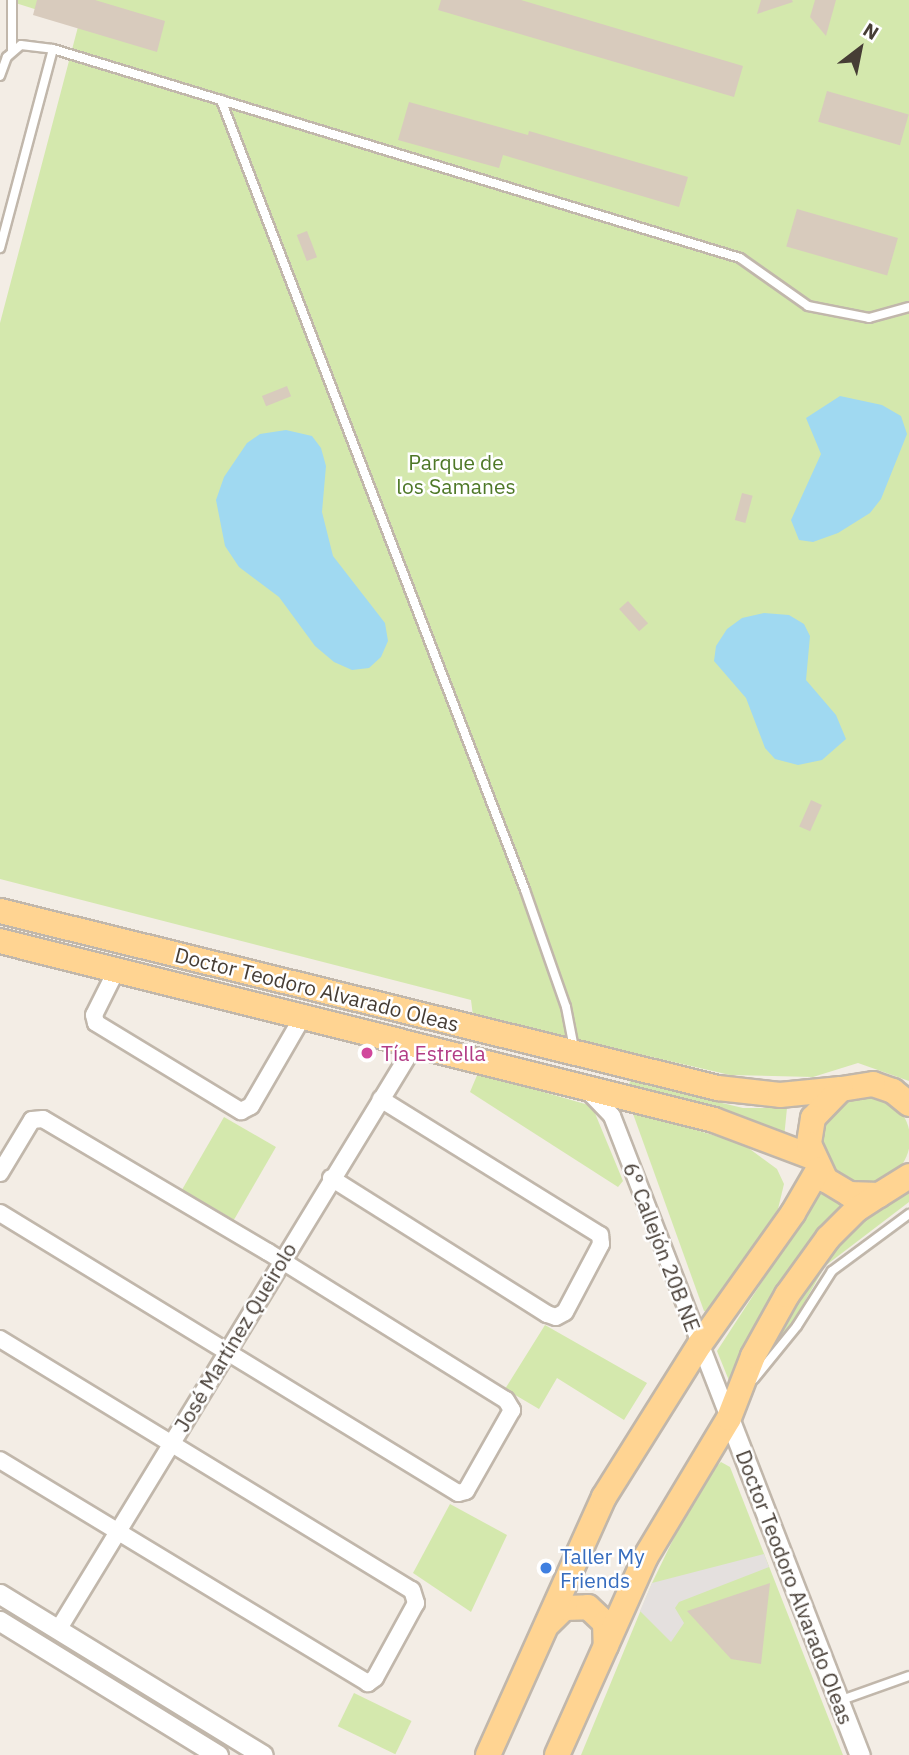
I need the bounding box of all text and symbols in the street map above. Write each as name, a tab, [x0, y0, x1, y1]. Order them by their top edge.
north arrow	[825, 14, 895, 84]
text: N	[859, 17, 883, 45]
park label: Parque de los Samanes	[396, 449, 516, 499]
street label: Doctor Teodoro Alvarado Oleas	[172, 941, 462, 1037]
place label: Tía Estrella	[381, 1040, 486, 1066]
marker: Tía Estrella	[359, 1045, 375, 1061]
street label: 6° Callejón 20B NE	[618, 1159, 706, 1335]
street label: José Martínez Queirolo	[168, 1238, 302, 1436]
street label: Doctor Teodoro Alvarado Oleas	[731, 1446, 859, 1728]
place label: Taller My Friends	[560, 1543, 645, 1593]
marker: Taller My Friends	[538, 1560, 554, 1576]

